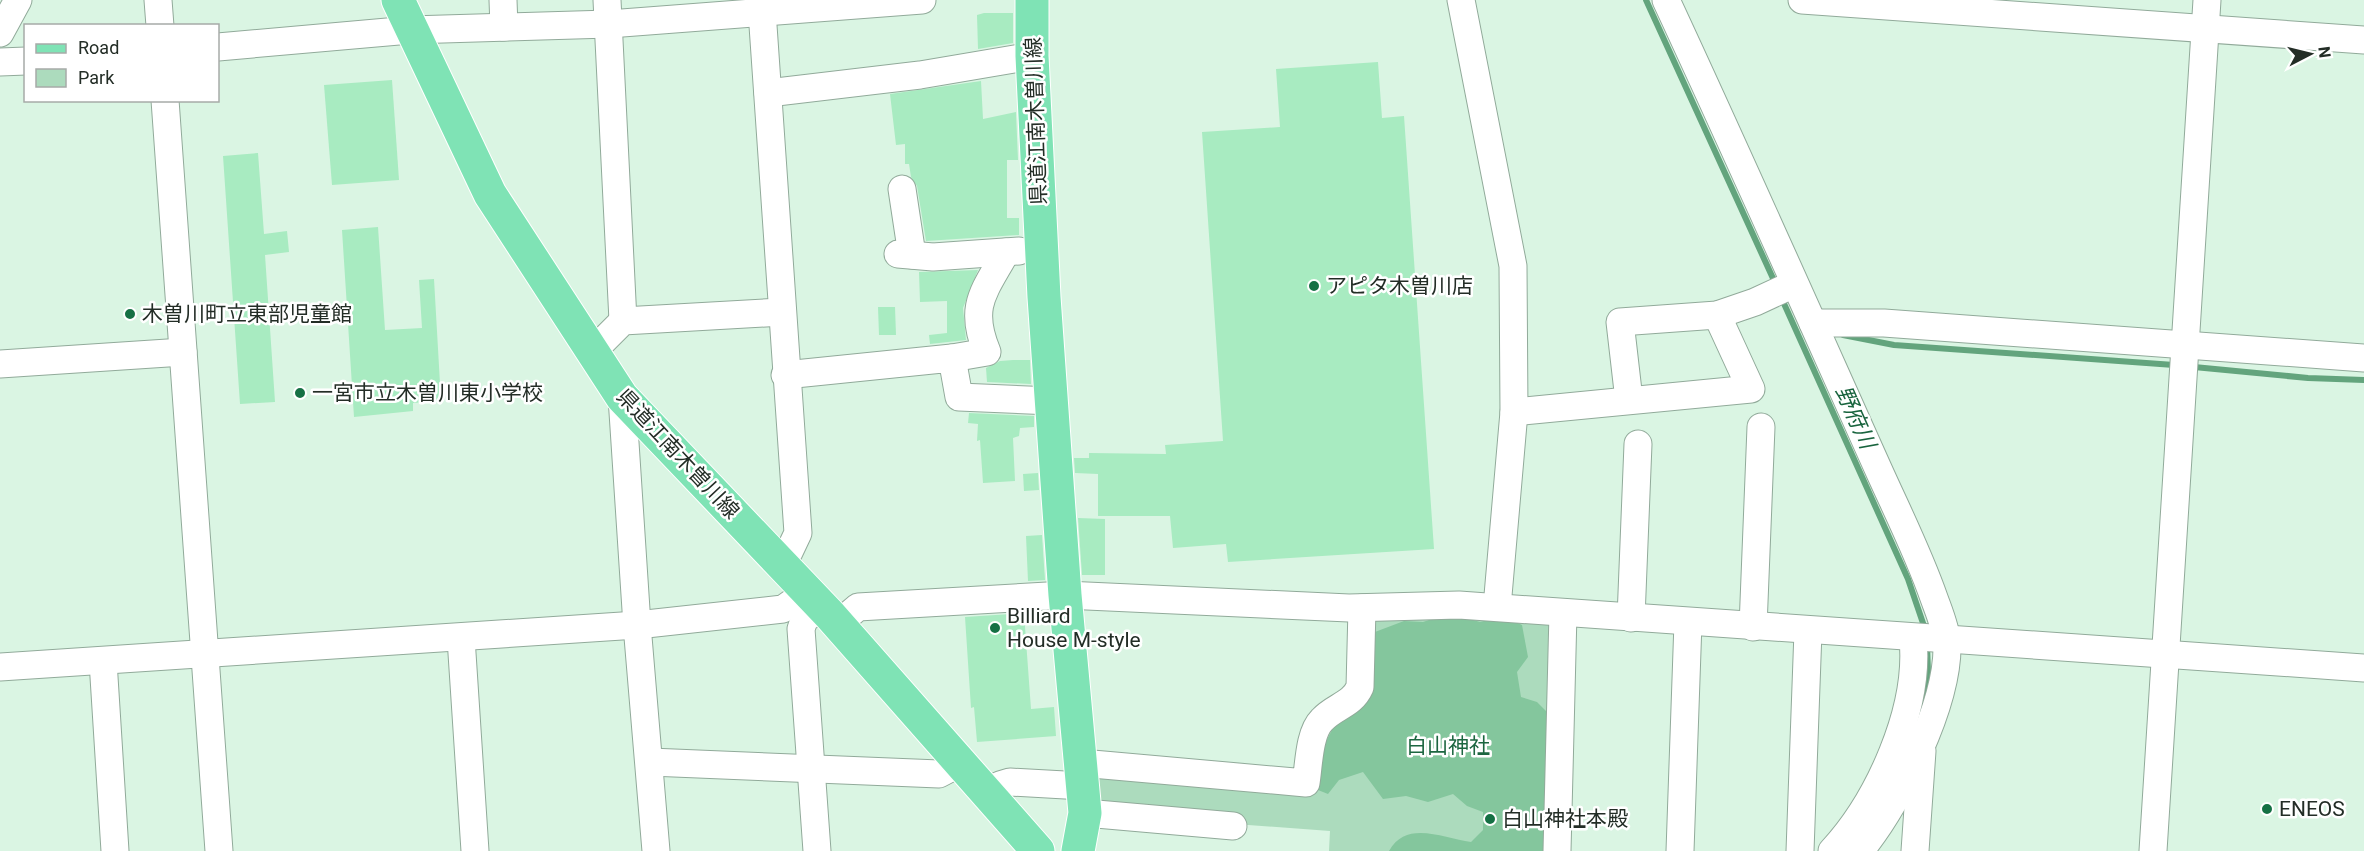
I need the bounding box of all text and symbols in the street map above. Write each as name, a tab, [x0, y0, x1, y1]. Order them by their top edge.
legend	[24, 24, 219, 102]
north arrow	[2280, 24, 2340, 84]
text: Road	[78, 37, 119, 58]
street label: 県道江南木曽川線	[1021, 37, 1051, 205]
text: N	[2314, 45, 2335, 59]
text: Park	[78, 67, 115, 88]
place label: アピタ木曽川店	[1326, 274, 1473, 298]
marker: アピタ木曽川店	[1307, 279, 1321, 293]
place label: 木曽川町立東部児童館	[142, 302, 352, 326]
marker: 木曽川町立東部児童館	[123, 307, 137, 321]
place label: 一宮市立木曽川東小学校	[312, 381, 543, 405]
water label: 野府川	[1831, 382, 1881, 454]
street label: 県道江南木曽川線	[612, 384, 744, 524]
marker: 一宮市立木曽川東小学校	[293, 386, 307, 400]
place label: Billiard House M-style	[1007, 604, 1141, 652]
marker: Billiard House M-style	[988, 621, 1002, 635]
park label: 白山神社	[1406, 734, 1490, 758]
place label: ENEOS	[2279, 797, 2345, 821]
marker: ENEOS	[2260, 802, 2274, 816]
place label: 白山神社本殿	[1502, 807, 1628, 831]
marker: 白山神社本殿	[1483, 812, 1497, 826]

